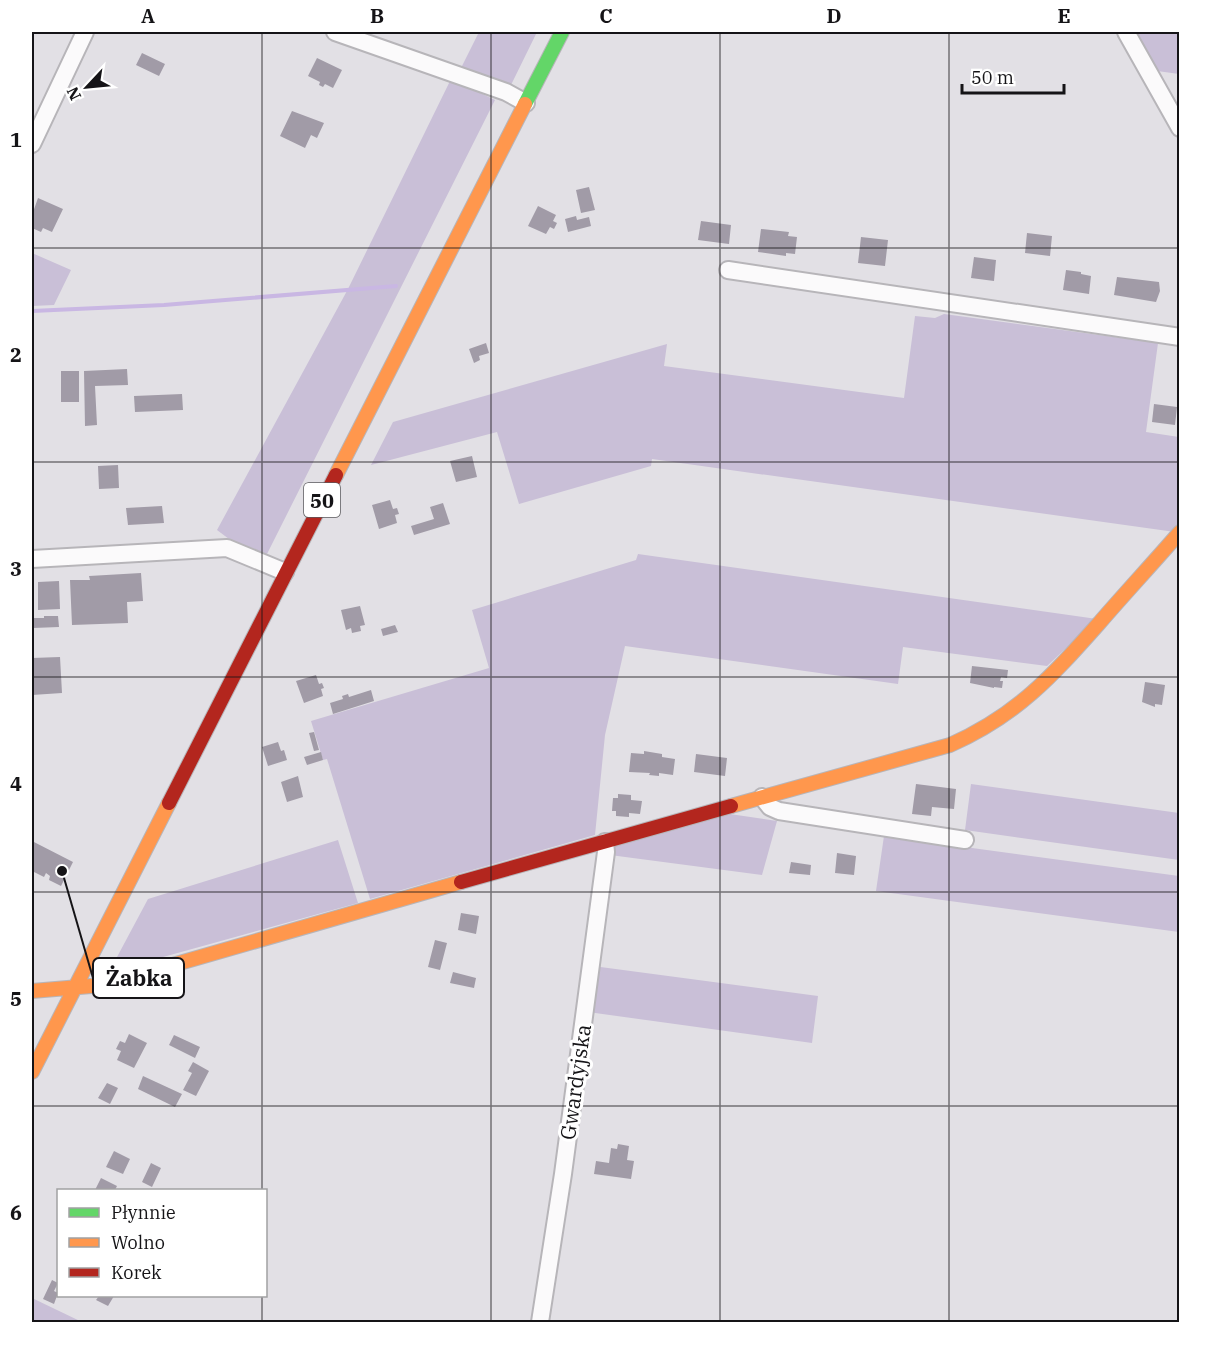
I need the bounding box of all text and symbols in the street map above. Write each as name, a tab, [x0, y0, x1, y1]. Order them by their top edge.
text: A	[141, 2, 155, 29]
text: B	[370, 2, 384, 29]
text: C	[599, 2, 613, 29]
text: D	[826, 2, 842, 29]
text: E	[1057, 2, 1071, 29]
north arrow	[57, 57, 117, 117]
scale bar	[962, 57, 1064, 95]
text: 50 m	[971, 66, 1014, 89]
text: N	[62, 84, 85, 104]
text: 1	[10, 126, 22, 153]
text: 2	[10, 341, 22, 368]
road number: 50	[304, 483, 340, 517]
text: 3	[10, 555, 22, 582]
text: 4	[10, 770, 22, 797]
callout: Żabka	[93, 958, 184, 998]
text: Żabka	[105, 963, 173, 992]
text: 5	[10, 985, 22, 1012]
street label: Gwardyjska	[553, 1022, 597, 1142]
legend	[57, 1189, 267, 1297]
text: 6	[10, 1199, 22, 1226]
text: Płynnie	[111, 1201, 176, 1224]
text: Wolno	[111, 1231, 165, 1254]
text: Korek	[111, 1261, 162, 1284]

